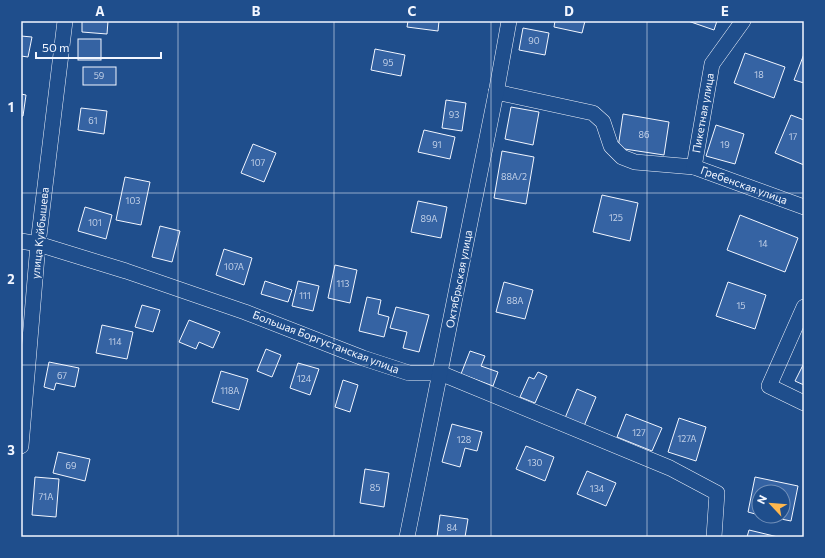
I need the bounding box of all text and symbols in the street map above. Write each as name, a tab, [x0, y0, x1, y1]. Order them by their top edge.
text: A	[95, 3, 105, 19]
text: B	[252, 3, 261, 19]
text: C	[408, 3, 417, 19]
text: D	[564, 3, 574, 19]
text: E	[721, 3, 729, 19]
scale bar	[36, 34, 161, 60]
house number: 90	[528, 35, 540, 46]
text: 50 m	[42, 40, 70, 54]
house number: 95	[383, 57, 393, 68]
house number: 18	[754, 69, 764, 80]
house number: 59	[94, 70, 104, 81]
street label: Пикетная улица	[689, 72, 716, 154]
text: 1	[8, 99, 14, 115]
house number: 93	[449, 109, 459, 120]
house number: 61	[88, 115, 98, 126]
house number: 86	[639, 129, 649, 140]
house number: 17	[789, 131, 798, 142]
house number: 91	[432, 139, 442, 150]
house number: 19	[720, 139, 730, 150]
house number: 107	[251, 157, 265, 168]
street label: Гребенская улица	[699, 163, 789, 206]
house number: 88А/2	[501, 171, 527, 182]
street label: улица Куйбышева	[28, 186, 51, 280]
house number: 103	[126, 195, 140, 206]
house number: 125	[609, 212, 623, 223]
house number: 89А	[421, 213, 437, 224]
house number: 101	[88, 217, 102, 228]
street label: Октябрьская улица	[443, 229, 474, 329]
house number: 14	[758, 238, 768, 249]
house number: 107А	[224, 261, 244, 272]
text: 2	[7, 271, 15, 287]
house number: 113	[337, 278, 349, 289]
house number: 111	[299, 290, 311, 301]
house number: 88А	[507, 295, 523, 306]
house number: 15	[736, 300, 746, 311]
street label: Большая Боргустанская улица	[251, 308, 401, 376]
house number: 114	[108, 336, 122, 347]
house number: 67	[57, 370, 67, 381]
house number: 124	[297, 373, 312, 384]
house number: 118А	[220, 385, 240, 396]
house number: 127	[632, 427, 646, 438]
house number: 127А	[677, 433, 697, 444]
house number: 128	[457, 434, 471, 445]
text: 3	[7, 442, 15, 458]
house number: 130	[528, 457, 543, 468]
house number: 69	[66, 460, 76, 471]
house number: 85	[370, 482, 380, 493]
house number: 134	[590, 483, 605, 494]
north arrow	[751, 484, 791, 524]
house number: 71А	[39, 491, 53, 502]
text: N	[754, 493, 769, 506]
house number: 84	[447, 522, 458, 533]

